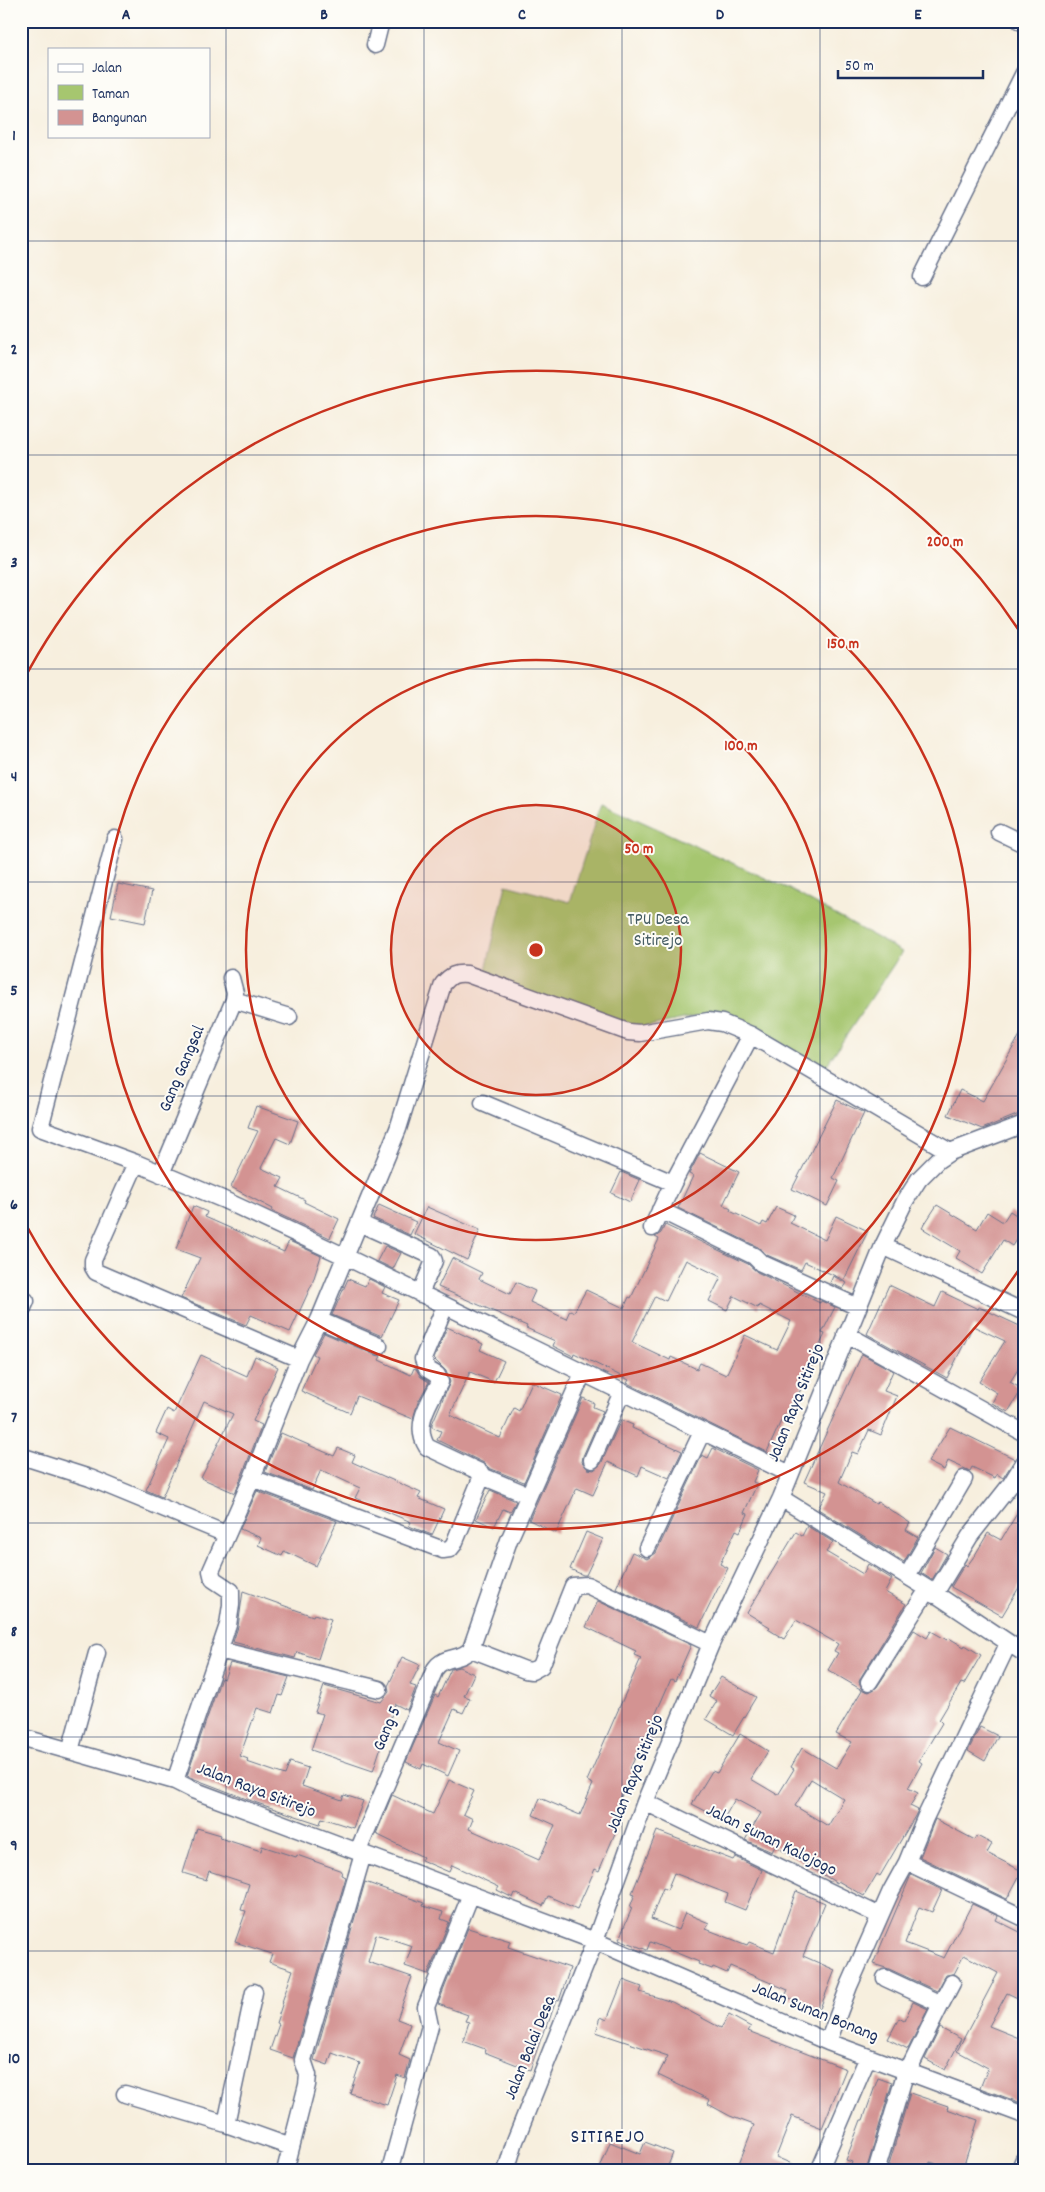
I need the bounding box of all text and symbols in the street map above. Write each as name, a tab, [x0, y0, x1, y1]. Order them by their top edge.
text: A	[122, 4, 131, 27]
text: B	[320, 4, 328, 27]
text: C	[518, 4, 526, 27]
text: D	[716, 4, 725, 27]
text: E	[914, 4, 922, 27]
legend	[48, 48, 210, 138]
scale bar	[838, 48, 982, 80]
text: 50 m	[845, 56, 874, 78]
text: Jalan	[92, 58, 122, 80]
text: Taman	[92, 84, 129, 106]
text: Bangunan	[92, 108, 147, 130]
text: 1	[12, 125, 16, 148]
text: 2	[11, 339, 18, 362]
text: 200 m	[927, 532, 963, 554]
text: 3	[10, 552, 18, 575]
text: 150 m	[827, 634, 859, 656]
text: 100 m	[724, 736, 758, 758]
text: 4	[11, 766, 17, 789]
text: 50 m	[625, 839, 653, 861]
park label: TPU Desa Sitirejo	[627, 908, 689, 954]
centre of rings	[527, 941, 545, 959]
text: 5	[10, 980, 18, 1003]
street label: Gang Gangsal	[154, 1021, 213, 1116]
text: 6	[10, 1194, 18, 1217]
street label: Jalan Raya Sitirejo	[762, 1340, 832, 1466]
text: 7	[11, 1407, 17, 1430]
text: 8	[11, 1621, 18, 1644]
street label: Gang 5	[367, 1703, 409, 1755]
street label: Jalan Raya Sitirejo	[601, 1711, 671, 1837]
street label: Jalan Raya Sitirejo	[193, 1757, 319, 1825]
street label: Jalan Sunan Kalojogo	[701, 1798, 841, 1884]
text: 9	[10, 1835, 18, 1858]
street label: Jalan Sunan Bonang	[748, 1976, 882, 2050]
street label: Jalan Balai Desa	[499, 1992, 563, 2104]
text: 10	[8, 2048, 20, 2071]
district label: SITIREJO	[571, 2124, 645, 2152]

